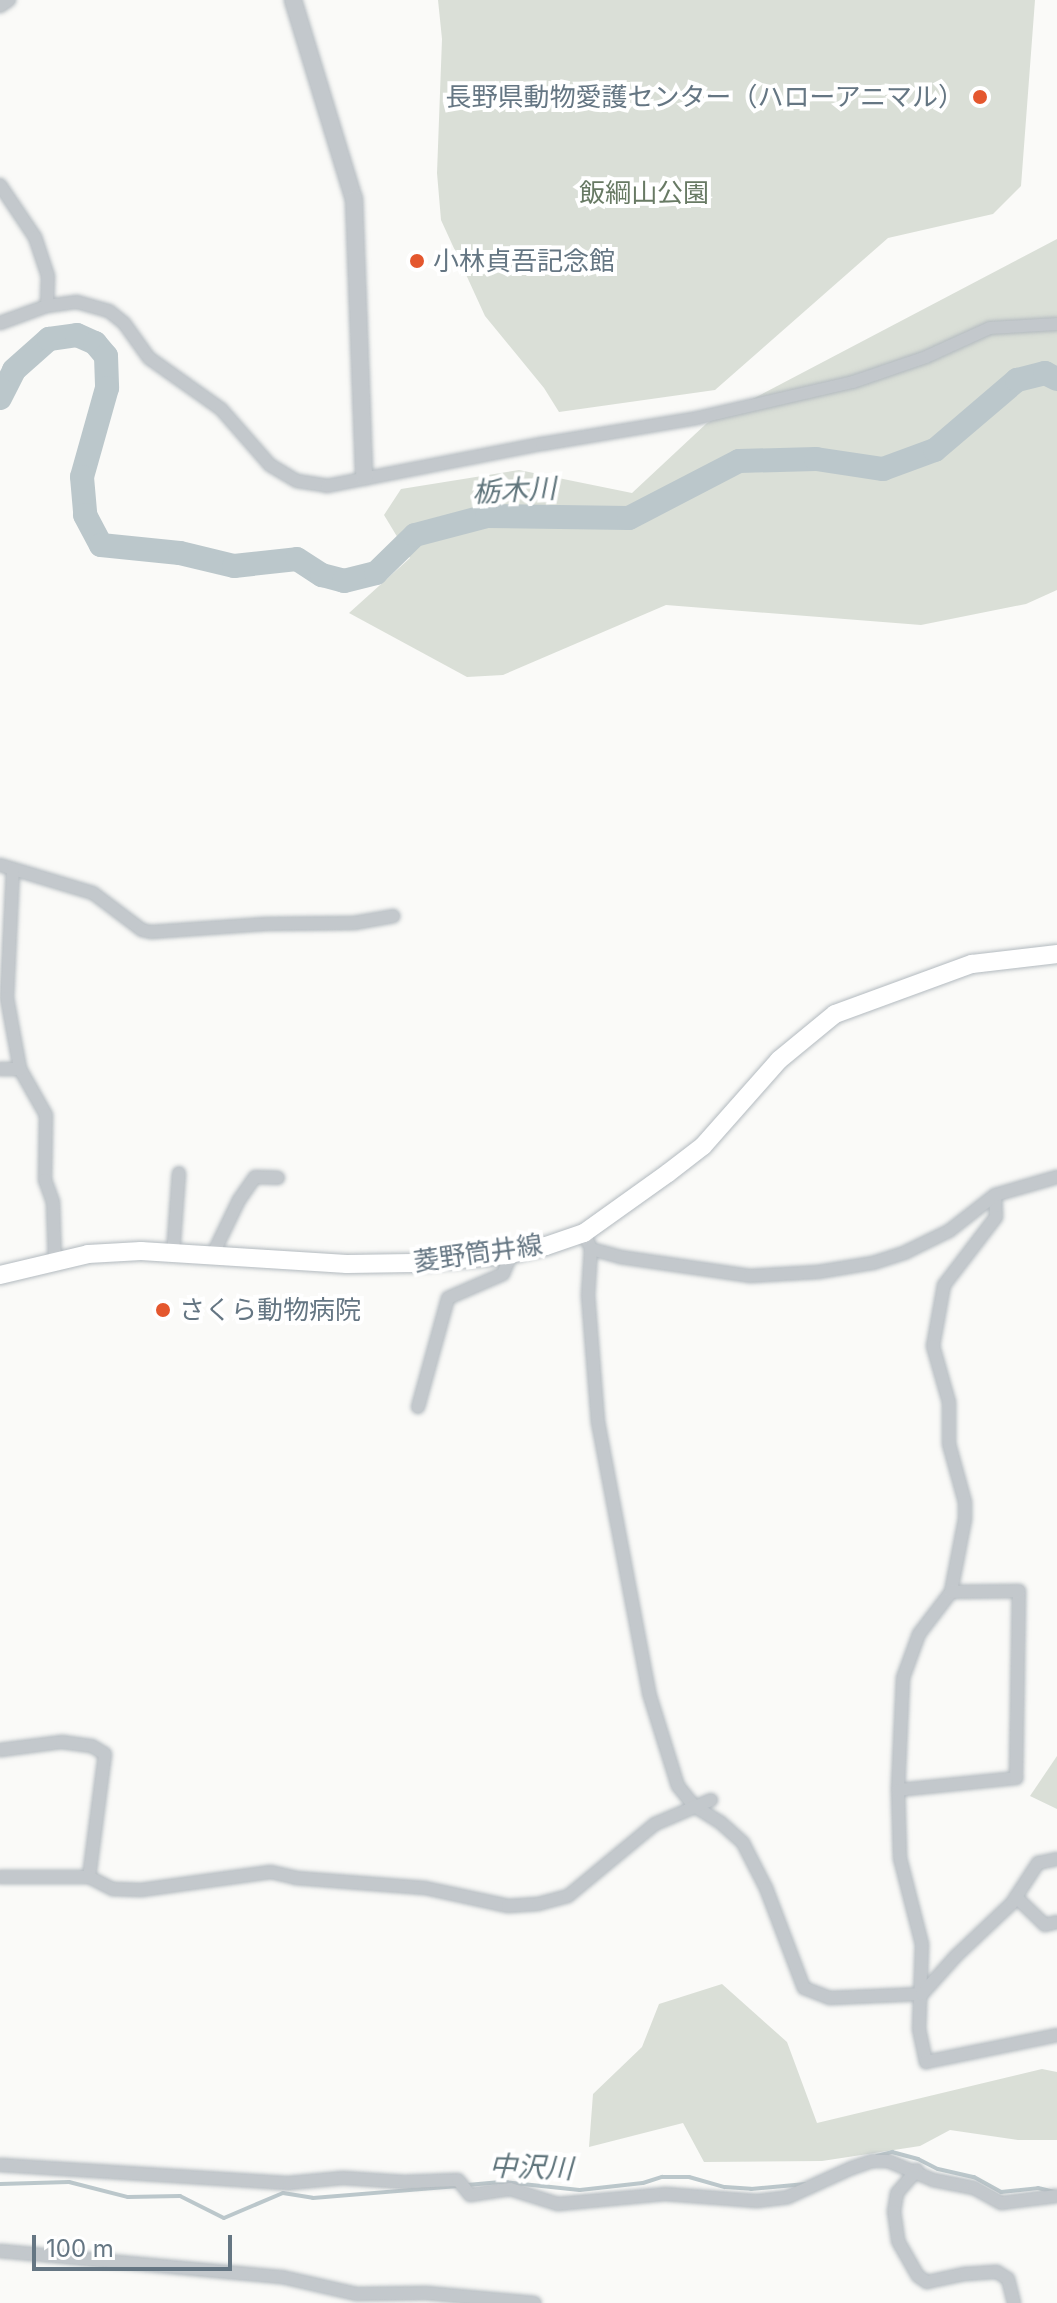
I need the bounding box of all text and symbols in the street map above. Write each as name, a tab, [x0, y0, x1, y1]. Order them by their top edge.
place label: 長野県動物愛護センター（ハローアニマル）	[444, 81, 964, 113]
marker: 長野県動物愛護センター（ハローアニマル）	[971, 88, 989, 106]
park label: 飯綱山公園	[579, 177, 709, 209]
place label: 小林貞吾記念館	[433, 245, 615, 277]
marker: 小林貞吾記念館	[408, 252, 426, 270]
water label: 栃木川	[471, 471, 557, 509]
street label: 菱野筒井線	[411, 1229, 545, 1277]
place label: さくら動物病院	[179, 1294, 361, 1326]
marker: さくら動物病院	[154, 1301, 172, 1319]
water label: 中沢川	[488, 2149, 574, 2185]
scale bar	[36, 2219, 236, 2269]
text: 100 m	[46, 2234, 114, 2263]

